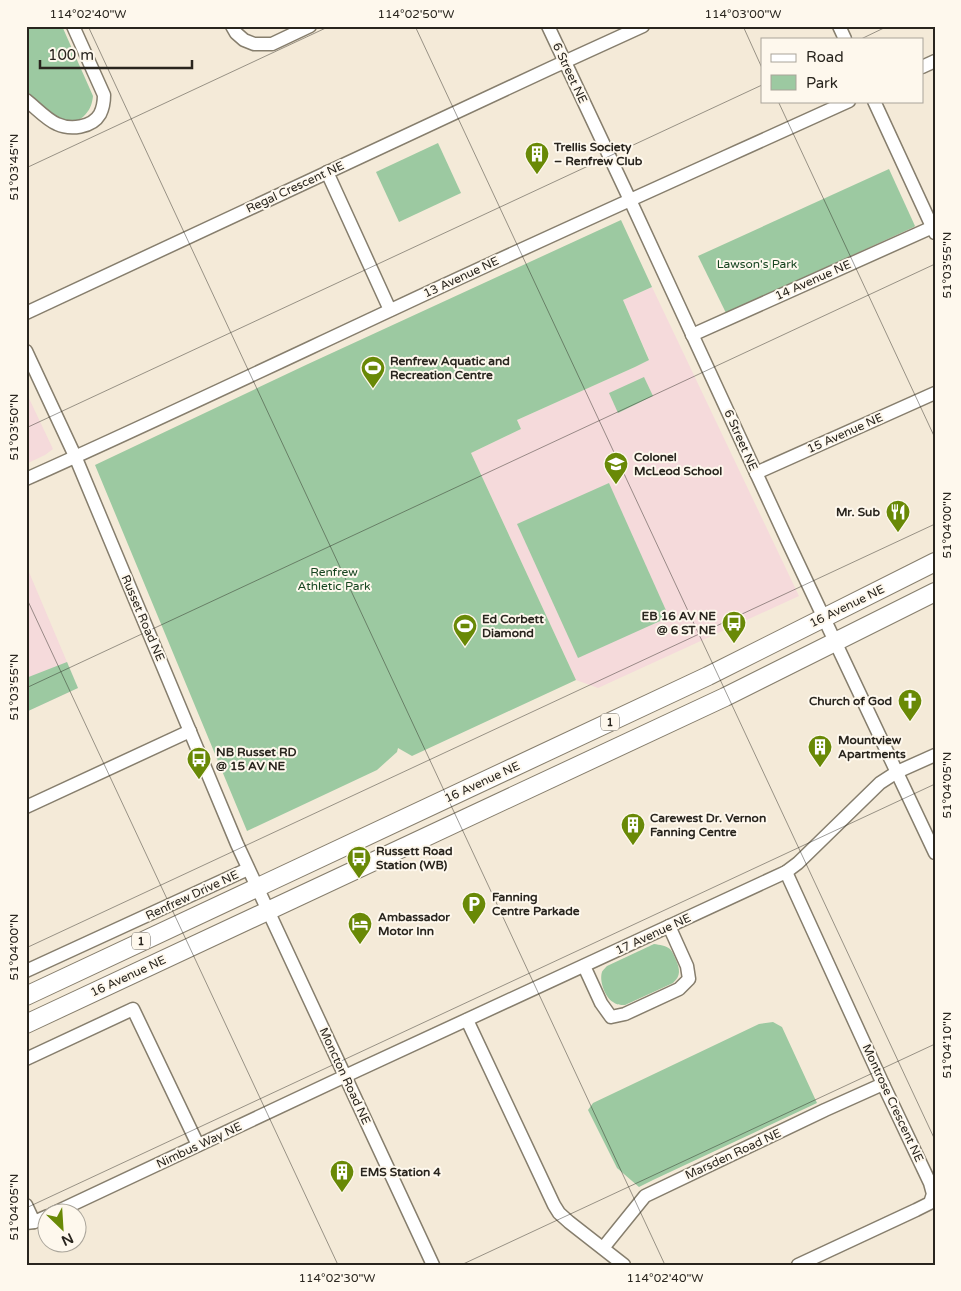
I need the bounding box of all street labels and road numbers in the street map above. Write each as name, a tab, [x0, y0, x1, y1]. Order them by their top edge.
street label: 6 Street NE	[550, 40, 590, 106]
street label: Regal Crescent NE	[244, 158, 346, 216]
street label: 13 Avenue NE	[421, 253, 501, 301]
street label: 14 Avenue NE	[773, 257, 853, 303]
street label: 6 Street NE	[721, 407, 761, 473]
street label: 15 Avenue NE	[805, 410, 885, 456]
street label: Russet Road NE	[118, 573, 168, 664]
street label: 16 Avenue NE	[807, 582, 887, 630]
road number: 1	[601, 714, 619, 730]
street label: 16 Avenue NE	[442, 758, 522, 806]
street label: Renfrew Drive NE	[143, 867, 241, 923]
street label: 17 Avenue NE	[613, 910, 693, 958]
road number: 1	[132, 932, 150, 949]
street label: 16 Avenue NE	[88, 952, 168, 1000]
street label: Moncton Road NE	[316, 1025, 374, 1127]
street label: Montrose Crescent NE	[860, 1042, 927, 1164]
street label: Nimbus Way NE	[154, 1119, 244, 1171]
street label: Marsden Road NE	[683, 1126, 783, 1182]

